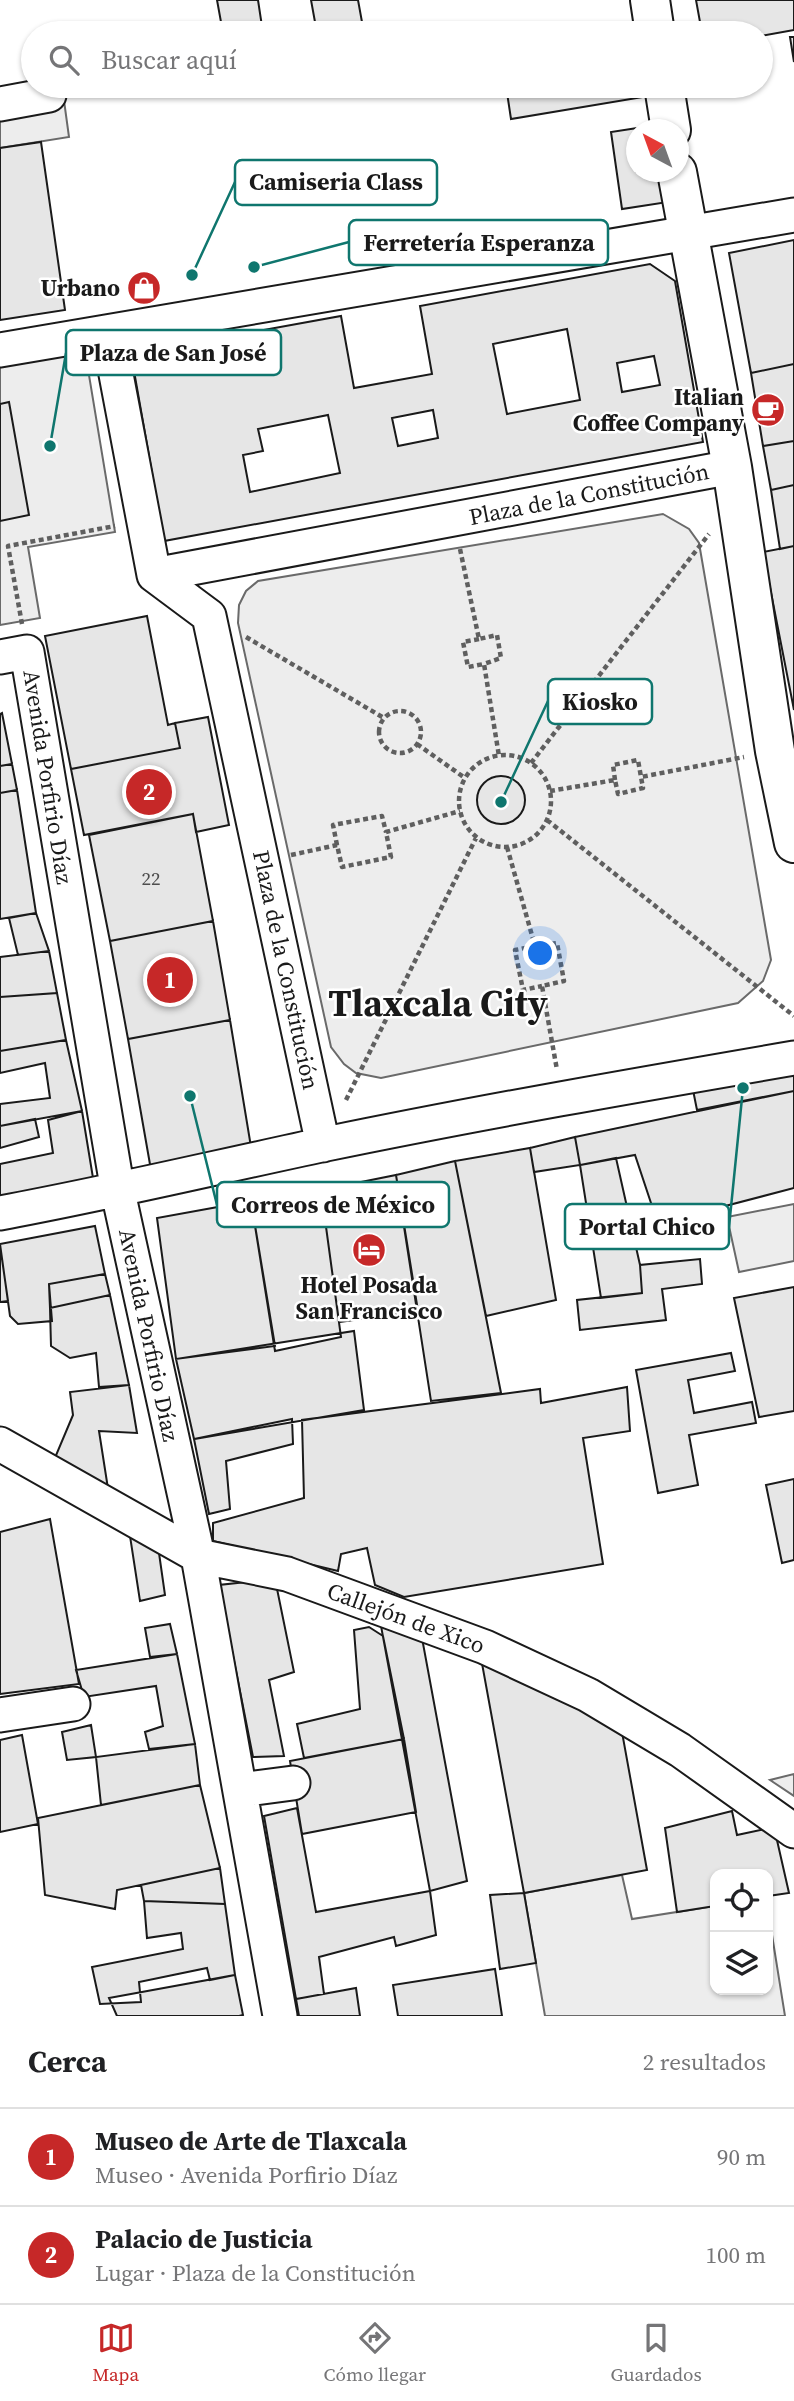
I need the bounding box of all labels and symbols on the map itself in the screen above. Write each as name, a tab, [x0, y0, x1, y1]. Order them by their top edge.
north arrow	[626, 119, 689, 182]
callout: Camiseria Class	[235, 160, 437, 205]
text: Camiseria Class	[249, 165, 423, 198]
callout: Ferretería Esperanza	[349, 220, 608, 265]
text: Ferretería Esperanza	[363, 226, 595, 259]
shop icon: Urbano	[125, 269, 163, 307]
place label: Urbano	[41, 272, 120, 304]
callout: Plaza de San José	[66, 330, 281, 375]
text: Plaza de San José	[80, 336, 266, 369]
place label: Italian Coffee Company	[573, 381, 745, 439]
cafe icon: Italian Coffee Company	[749, 391, 787, 429]
street label: Plaza de la Constitución	[466, 455, 712, 533]
street label: Avenida Porfirio Díaz	[15, 667, 81, 887]
callout: Kiosko	[548, 679, 652, 724]
text: Kiosko	[562, 685, 638, 718]
pin: 2	[126, 766, 172, 818]
street label: Plaza de la Constitución	[245, 847, 327, 1093]
house number: 22	[141, 865, 161, 891]
your location	[523, 936, 557, 970]
pin: 1	[147, 954, 193, 1006]
district label: Tlaxcala City	[328, 978, 548, 1028]
callout: Correos de México	[217, 1182, 449, 1227]
text: Correos de México	[231, 1188, 435, 1221]
callout: Portal Chico	[565, 1204, 729, 1249]
text: Portal Chico	[579, 1210, 715, 1243]
street label: Avenida Porfirio Díaz	[111, 1226, 187, 1444]
hotel icon: Hotel Posada San Francisco	[350, 1231, 388, 1269]
place label: Hotel Posada San Francisco	[296, 1269, 442, 1327]
street label: Callejón de Xico	[323, 1575, 489, 1661]

